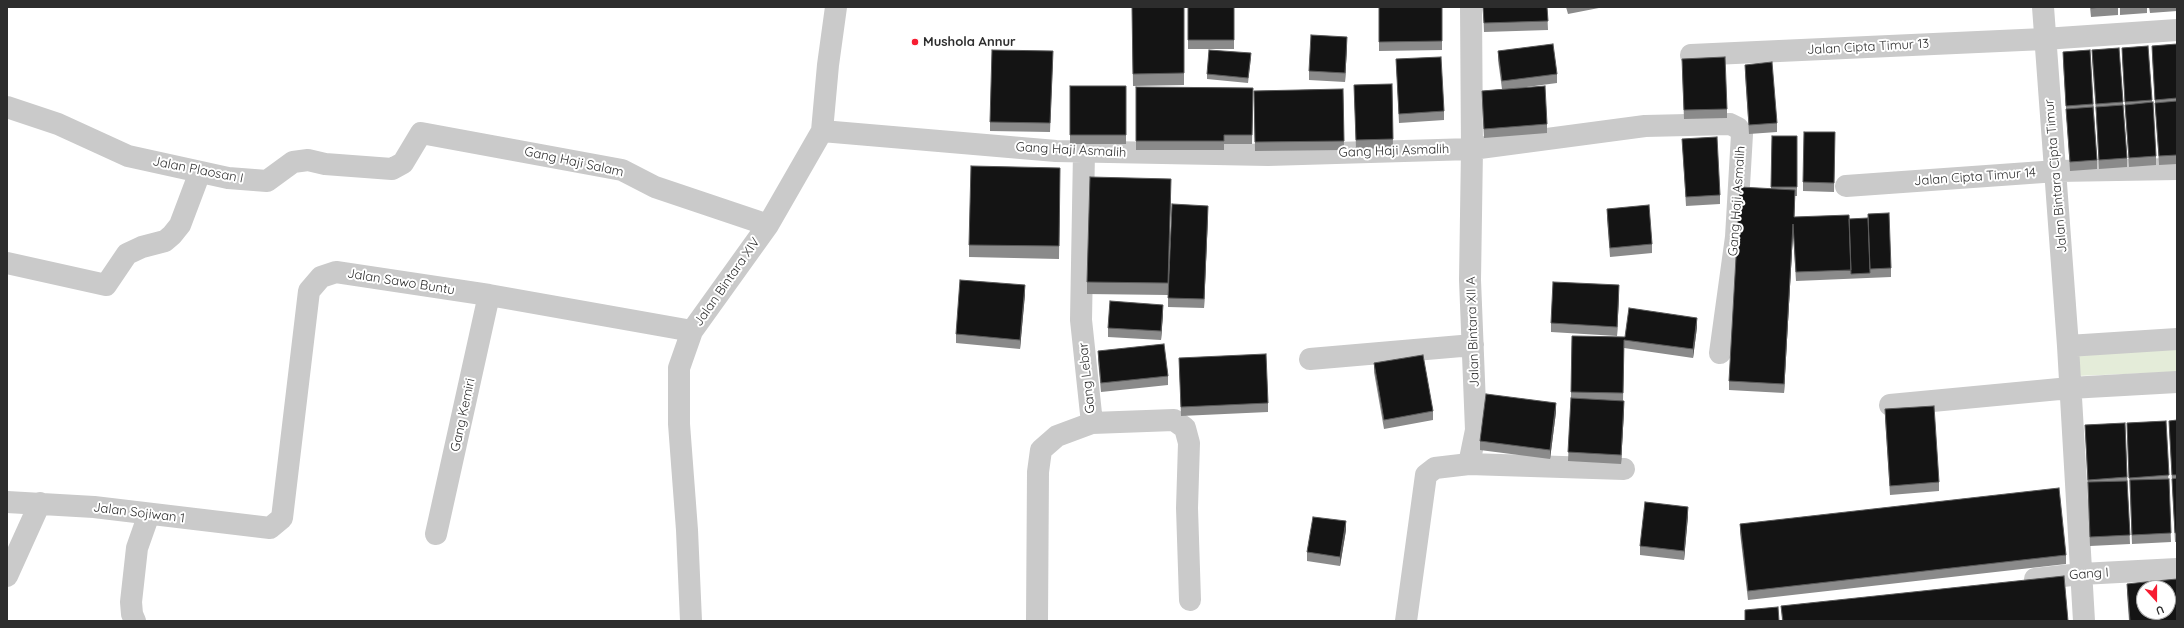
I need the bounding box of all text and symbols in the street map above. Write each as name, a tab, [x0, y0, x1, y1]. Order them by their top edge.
place label: Mushola Annur	[923, 34, 1016, 50]
street label: Jalan Cipta Timur 13	[1807, 36, 1929, 58]
marker: Mushola Annur	[910, 37, 920, 47]
street label: Jalan Bintara Cipta Timur	[2041, 98, 2071, 254]
street label: Gang Haji Asmalih	[1015, 139, 1127, 161]
street label: Gang Haji Asmalih	[1338, 141, 1450, 161]
street label: Gang Haji Salam	[523, 144, 625, 180]
street label: Gang Haji Asmalih	[1725, 145, 1749, 257]
street label: Jalan Plaosan I	[151, 154, 245, 186]
street label: Jalan Cipta Timur 14	[1914, 165, 2036, 189]
street label: Jalan Bintara XIV	[691, 235, 763, 329]
street label: Jalan Sawo Buntu	[346, 266, 456, 298]
street label: Jalan Bintara XII A	[1463, 276, 1483, 388]
street label: Gang Lebar	[1076, 342, 1098, 414]
street label: Gang Kemiri	[448, 377, 478, 453]
street label: Jalan Sojiwan 1	[92, 500, 186, 526]
street label: Gang I	[2069, 565, 2109, 583]
north arrow	[2136, 580, 2176, 620]
text: U	[2154, 602, 2166, 618]

